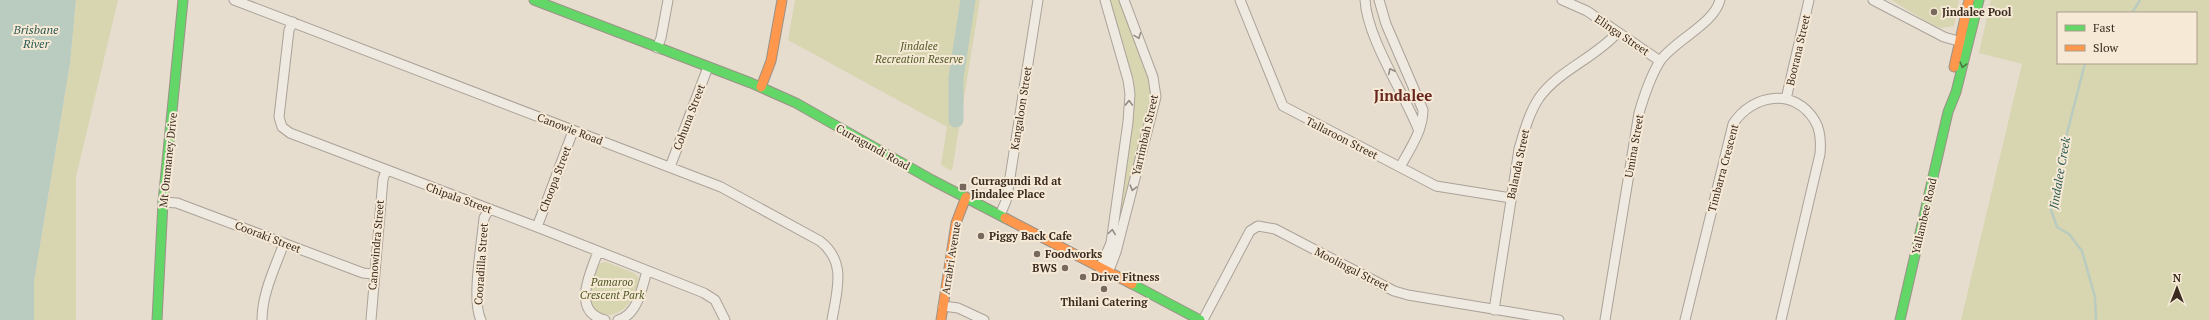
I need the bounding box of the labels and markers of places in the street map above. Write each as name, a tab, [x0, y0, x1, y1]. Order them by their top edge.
place label: Jindalee Pool	[1942, 5, 2012, 19]
marker: Jindalee Pool	[1929, 7, 1939, 17]
place label: Curragundi Rd at Jindalee Place	[971, 174, 1062, 201]
marker: Curragundi Rd at Jindalee Place	[958, 182, 968, 192]
place label: Piggy Back Cafe	[989, 229, 1072, 243]
marker: Piggy Back Cafe	[976, 231, 986, 241]
place label: Foodworks	[1045, 247, 1102, 261]
marker: Foodworks	[1032, 249, 1042, 259]
place label: BWS	[1032, 261, 1057, 275]
marker: BWS	[1060, 263, 1070, 273]
place label: Drive Fitness	[1091, 270, 1159, 284]
marker: Drive Fitness	[1078, 272, 1088, 282]
marker: Thilani Catering	[1099, 284, 1109, 294]
place label: Thilani Catering	[1061, 295, 1148, 309]

